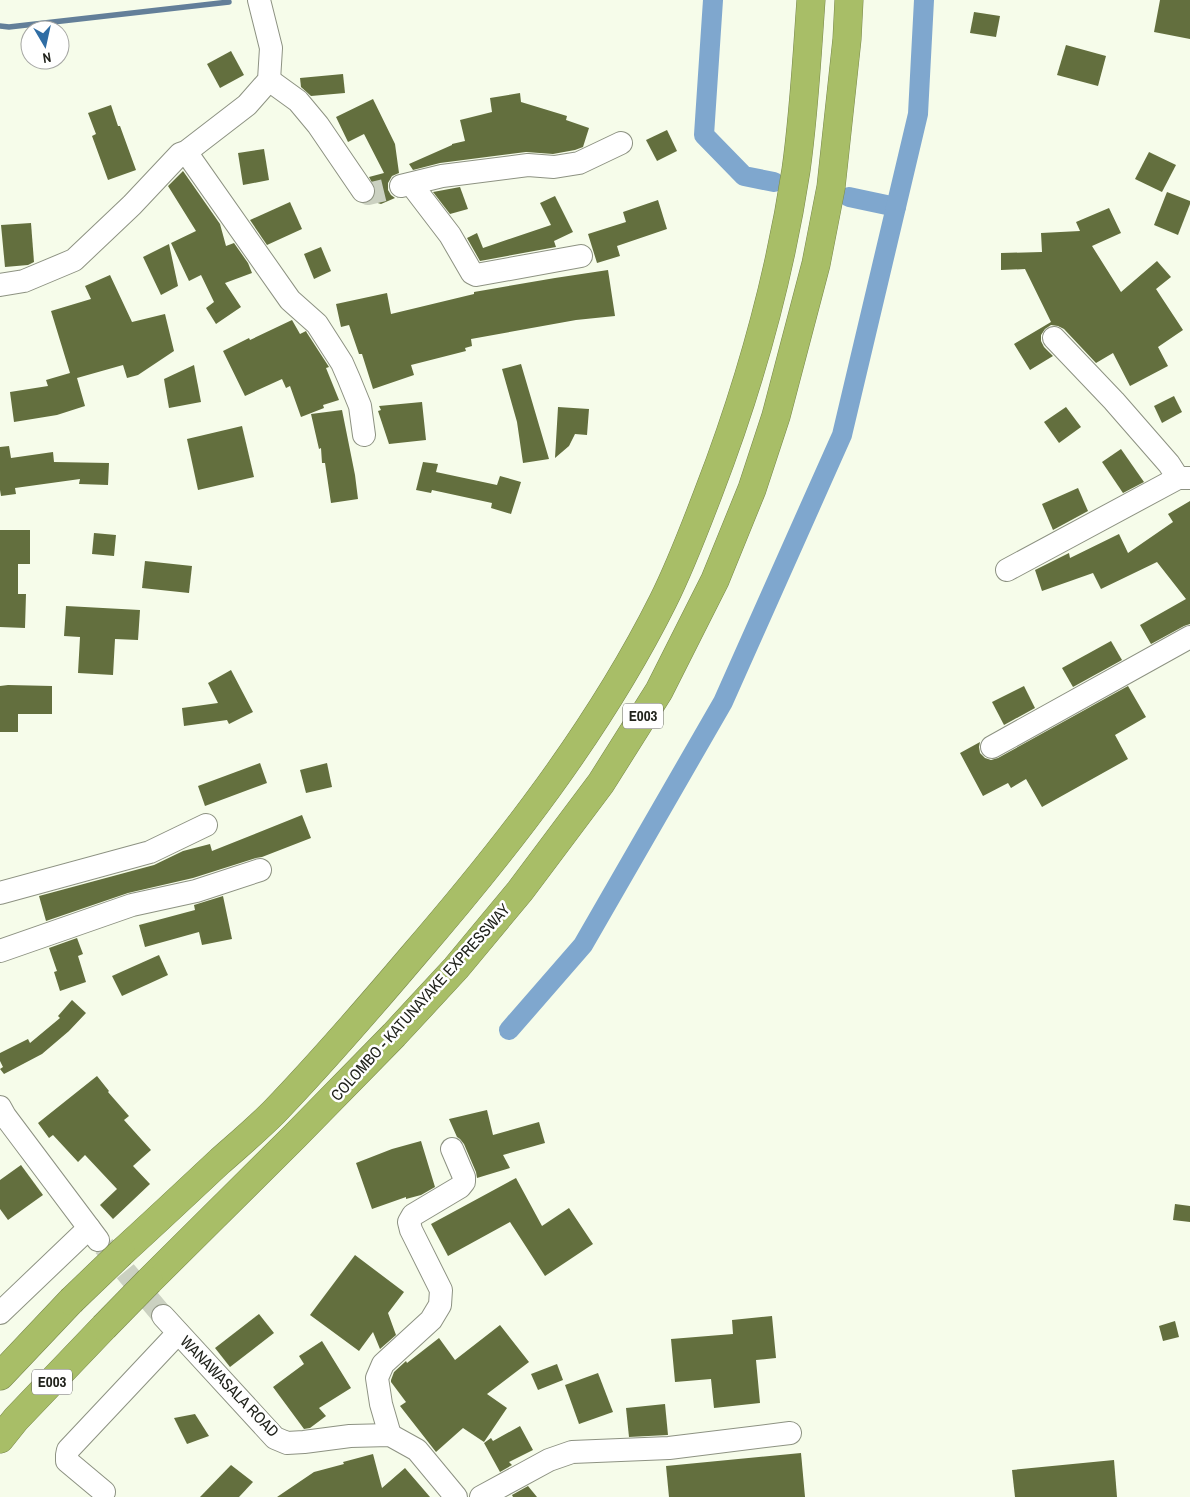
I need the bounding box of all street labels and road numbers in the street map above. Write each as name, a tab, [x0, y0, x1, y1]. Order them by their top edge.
road number: E003	[623, 704, 663, 728]
street label: COLOMBO - KATUNAYAKE EXPRESSWAY	[325, 899, 515, 1105]
street label: WANAWASALA ROAD	[176, 1330, 284, 1442]
road number: E003	[32, 1370, 72, 1394]

